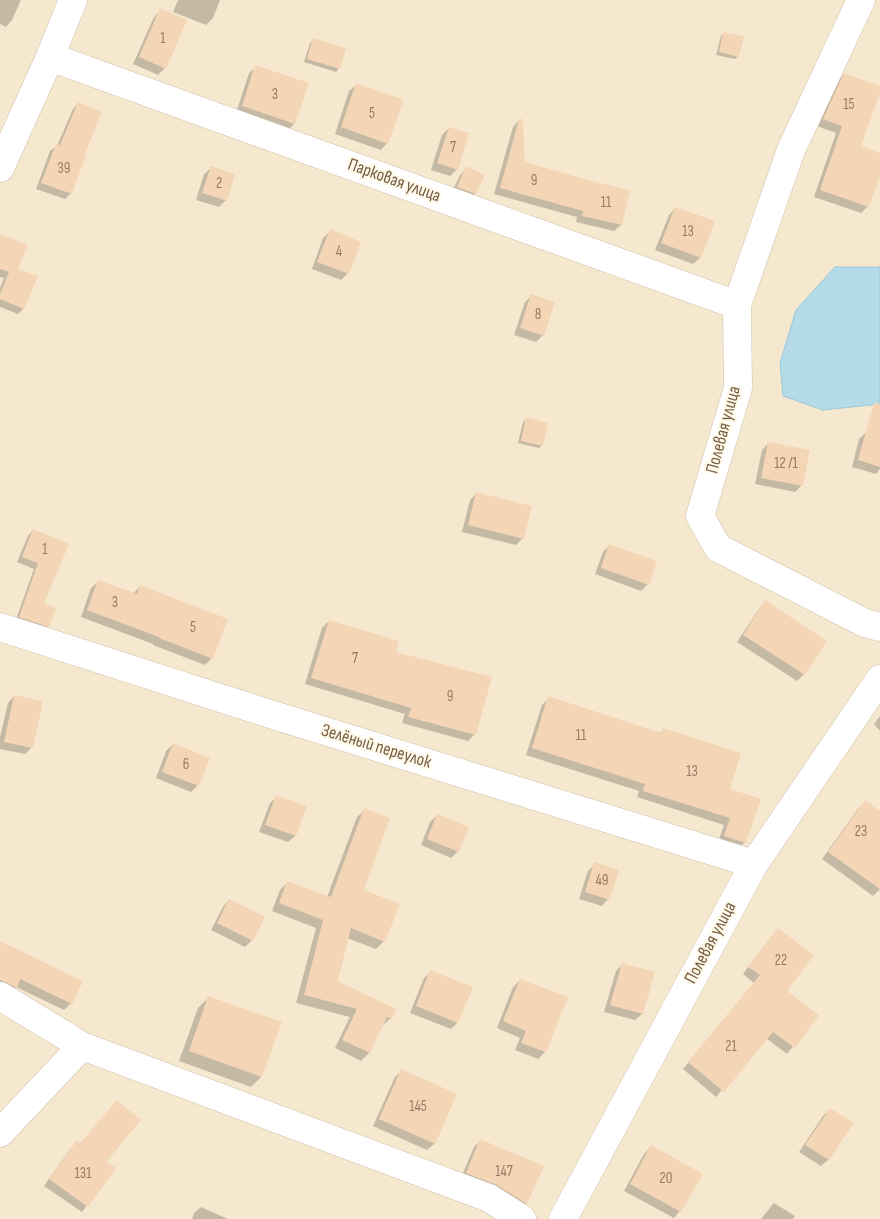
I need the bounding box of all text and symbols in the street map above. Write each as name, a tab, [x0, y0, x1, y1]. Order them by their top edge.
house number: 1	[160, 30, 166, 48]
house number: 3	[272, 86, 278, 104]
house number: 15	[843, 96, 855, 114]
house number: 5	[369, 105, 375, 123]
house number: 7	[450, 139, 456, 157]
street label: Парковая улица	[345, 154, 443, 208]
house number: 39	[58, 160, 70, 178]
house number: 9	[531, 172, 537, 190]
house number: 2	[216, 175, 222, 193]
house number: 11	[601, 194, 611, 212]
house number: 13	[682, 223, 694, 241]
house number: 4	[336, 243, 342, 261]
house number: 8	[535, 306, 541, 324]
street label: Полевая улица	[702, 384, 746, 476]
house number: 12 /1	[774, 455, 798, 473]
house number: 1	[42, 541, 48, 559]
house number: 3	[112, 594, 118, 612]
house number: 5	[190, 619, 196, 637]
house number: 7	[352, 650, 358, 668]
house number: 9	[447, 688, 453, 706]
street label: Зелёный переулок	[318, 720, 434, 774]
house number: 11	[576, 727, 586, 745]
house number: 6	[183, 756, 189, 774]
house number: 13	[686, 763, 698, 781]
house number: 23	[855, 823, 867, 841]
house number: 49	[596, 872, 608, 890]
street label: Полевая улица	[680, 898, 742, 988]
house number: 22	[775, 952, 787, 970]
house number: 21	[725, 1038, 737, 1056]
house number: 145	[409, 1098, 427, 1116]
house number: 147	[495, 1163, 513, 1181]
house number: 131	[75, 1165, 91, 1183]
house number: 20	[660, 1170, 672, 1188]

